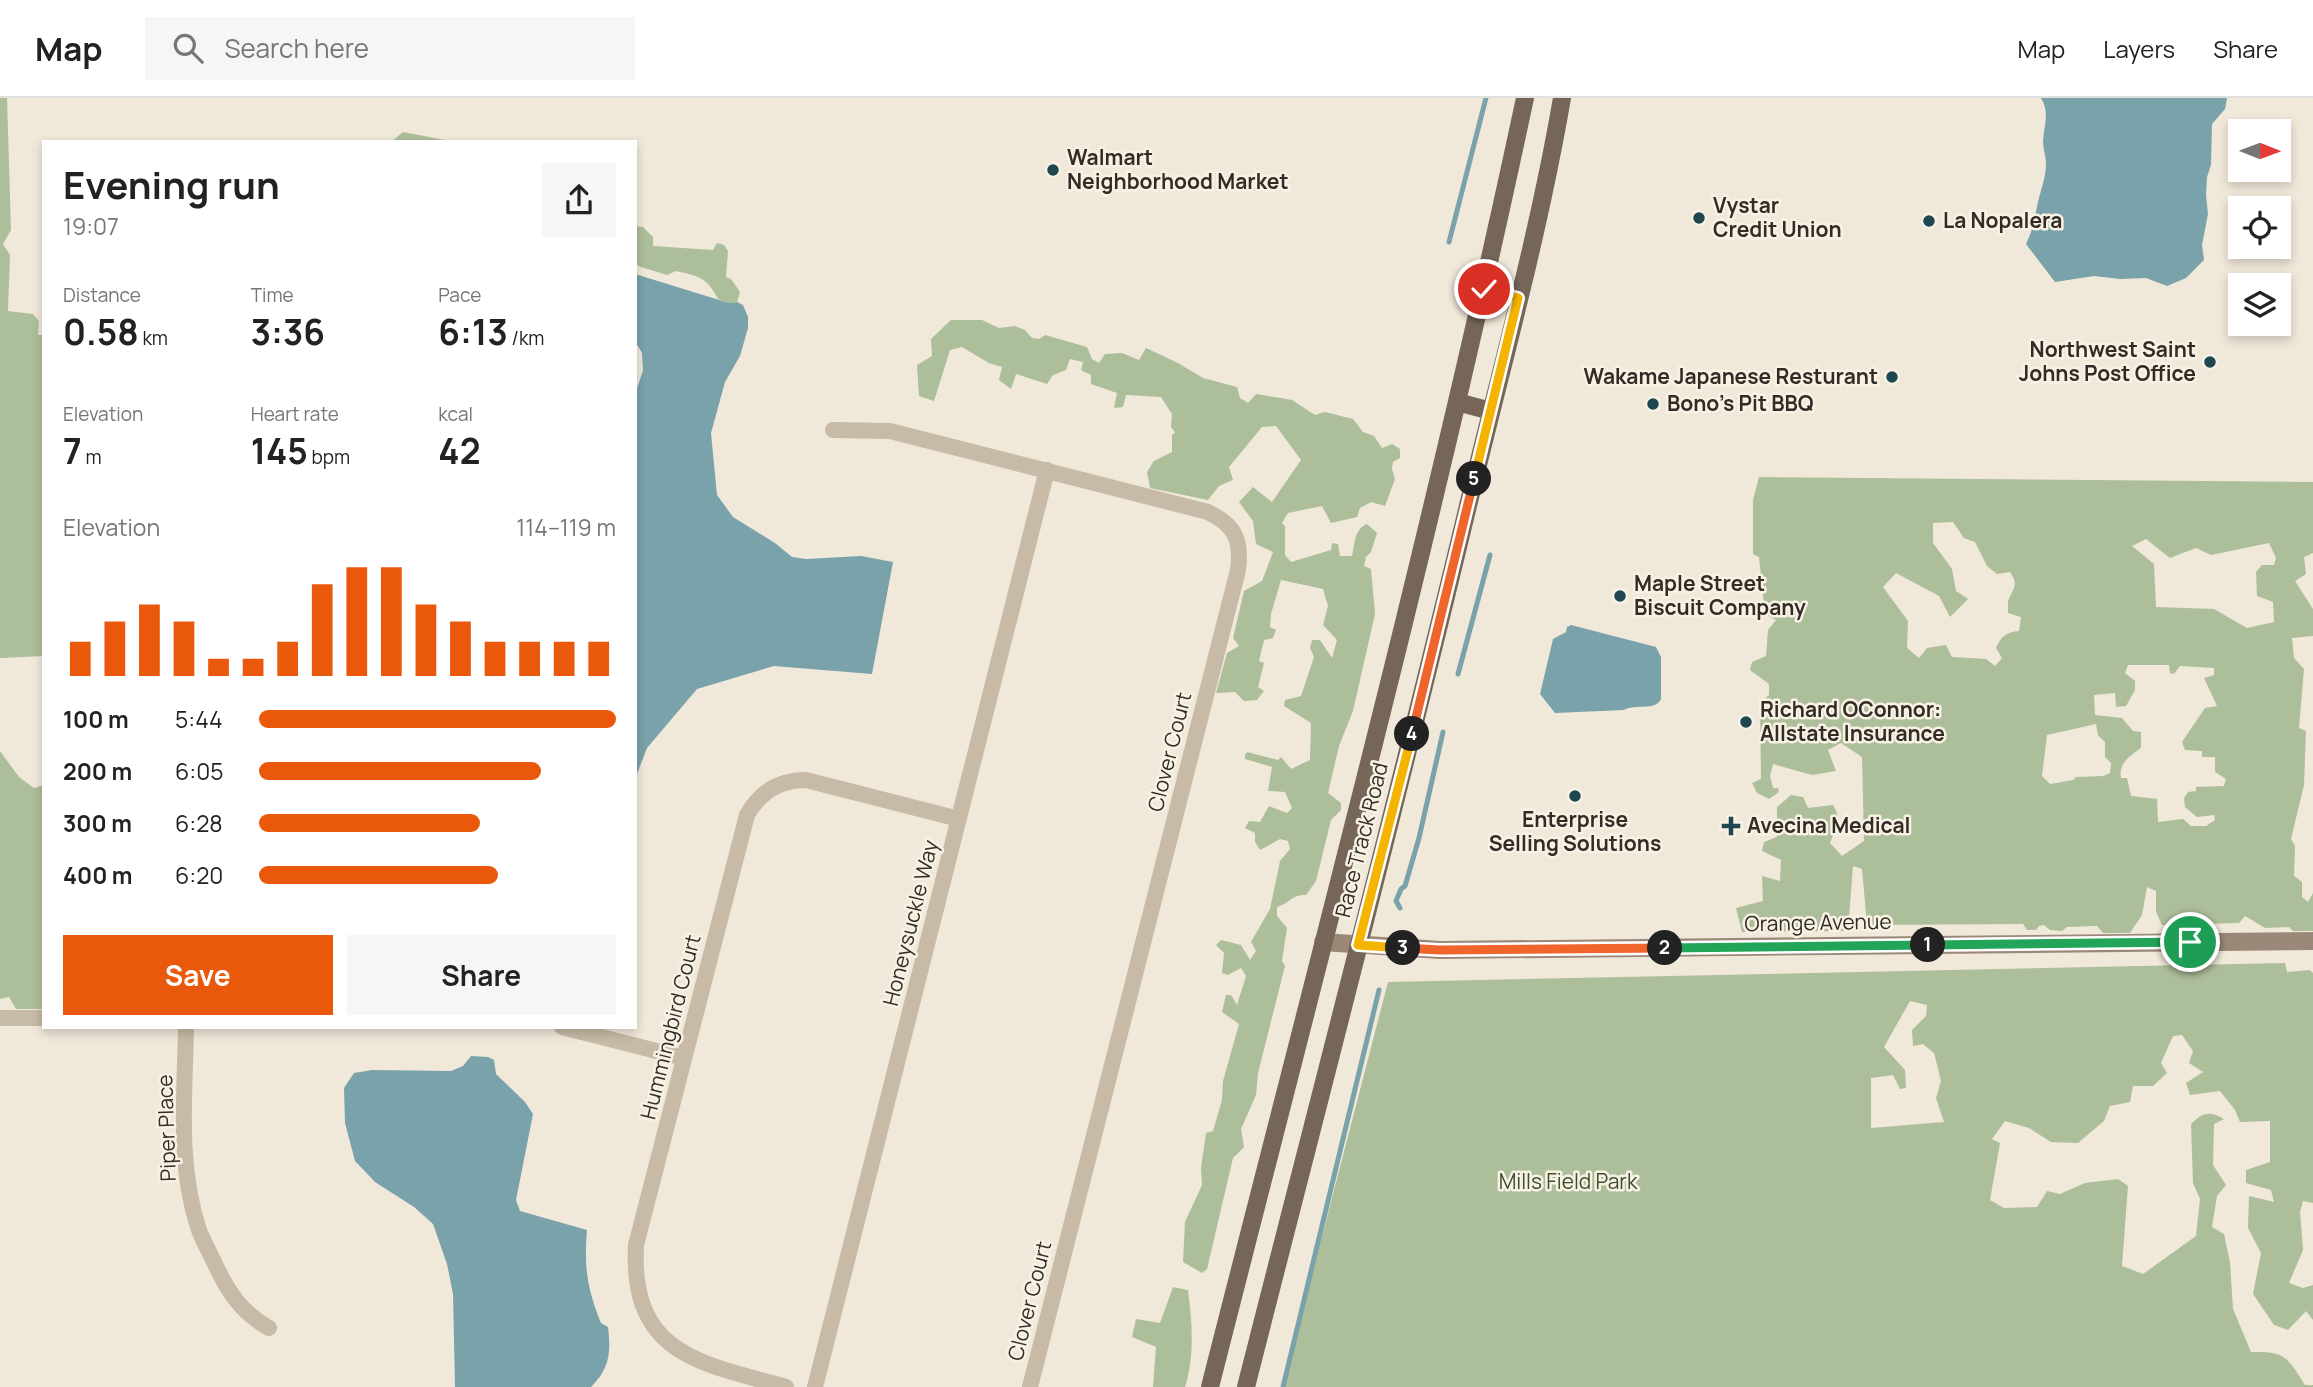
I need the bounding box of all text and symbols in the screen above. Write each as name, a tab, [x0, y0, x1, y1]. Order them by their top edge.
search box	[145, 17, 635, 80]
text: Map	[35, 26, 103, 71]
icon: search	[169, 29, 207, 67]
text: Search here	[225, 30, 369, 66]
text: Map	[2018, 32, 2065, 65]
text: Layers	[2103, 32, 2175, 65]
text: Share	[2213, 32, 2278, 65]
north arrow	[2228, 119, 2291, 182]
map controls	[2228, 119, 2291, 336]
place label: Walmart Neighborhood Market	[1067, 143, 1288, 195]
text: Evening run	[63, 158, 280, 210]
marker: Walmart Neighborhood Market	[1045, 162, 1061, 178]
button: share	[542, 163, 616, 237]
place label: Vystar Credit Union	[1713, 191, 1842, 243]
button: locate	[2228, 196, 2291, 259]
place label: La Nopalera	[1943, 206, 2062, 234]
text: 19:07	[63, 210, 119, 242]
marker: Vystar Credit Union	[1691, 210, 1707, 226]
marker: La Nopalera	[1921, 213, 1937, 229]
pin	[1454, 259, 1514, 319]
icon: check	[1465, 270, 1503, 308]
button: layers	[2228, 273, 2291, 336]
text: Distance	[63, 282, 141, 308]
text: Time	[251, 282, 294, 308]
text: Pace	[438, 282, 481, 308]
text: 0.58	[63, 308, 139, 356]
text: 3:36	[251, 308, 325, 356]
text: 6:13	[438, 308, 508, 356]
text: km	[139, 325, 168, 351]
text: /km	[508, 325, 544, 351]
place label: Northwest Saint Johns Post Office	[2019, 335, 2196, 387]
marker: Northwest Saint Johns Post Office	[2202, 354, 2218, 370]
place label: Wakame Japanese Resturant	[1583, 362, 1878, 390]
marker: Wakame Japanese Resturant	[1884, 369, 1900, 385]
place label: Bono's Pit BBQ	[1667, 389, 1814, 417]
marker: Bono's Pit BBQ	[1645, 396, 1661, 412]
text: Elevation	[63, 401, 143, 427]
text: Heart rate	[251, 401, 339, 427]
text: kcal	[438, 401, 473, 427]
text: 7	[63, 427, 82, 475]
text: 145	[251, 427, 308, 475]
text: 42	[438, 427, 480, 475]
text: m	[82, 444, 102, 470]
text: bpm	[308, 444, 350, 470]
pin: 5	[1456, 462, 1492, 496]
text: 5	[1468, 465, 1479, 491]
text: Elevation	[63, 511, 160, 543]
text: 114–119 m	[516, 511, 616, 543]
place label: Maple Street Biscuit Company	[1634, 569, 1806, 621]
marker: Maple Street Biscuit Company	[1612, 588, 1628, 604]
street label: Clover Court	[1141, 689, 1197, 814]
place label: Richard OConnor: Allstate Insurance	[1760, 695, 1945, 747]
text: 100 m	[63, 703, 129, 735]
text: 5:44	[175, 703, 223, 735]
marker: Richard OConnor: Allstate Insurance	[1738, 714, 1754, 730]
pin: 4	[1394, 716, 1430, 752]
text: 4	[1406, 720, 1417, 746]
text: 200 m	[63, 755, 132, 787]
text: 6:05	[175, 755, 223, 787]
street label: Race Track Road	[1328, 759, 1394, 920]
marker: Enterprise Selling Solutions	[1567, 788, 1583, 804]
place label: Enterprise Selling Solutions	[1489, 805, 1661, 857]
text: 300 m	[63, 807, 132, 839]
text: 6:28	[175, 807, 223, 839]
place label: Avecina Medical	[1747, 811, 1911, 839]
marker: Avecina Medical	[1721, 816, 1741, 836]
street label: Honeysuckle Way	[876, 837, 944, 1009]
text: 400 m	[63, 859, 133, 891]
text: 6:20	[175, 859, 223, 891]
street label: Orange Avenue	[1744, 907, 1892, 937]
pin	[2160, 912, 2220, 972]
icon: arrive	[2171, 923, 2209, 961]
pin: 1	[1910, 928, 1946, 962]
pin: 3	[1386, 930, 1420, 966]
pin: 2	[1648, 930, 1682, 966]
street label: Hummingbird Court	[634, 931, 707, 1122]
text: 1	[1923, 931, 1932, 957]
text: 3	[1397, 934, 1408, 960]
text: 2	[1659, 934, 1670, 960]
button: Save	[63, 935, 333, 1015]
button: Share	[347, 935, 616, 1015]
street label: Piper Place	[150, 1074, 182, 1182]
park label: Mills Field Park	[1499, 1167, 1638, 1195]
street label: Clover Court	[1001, 1238, 1057, 1363]

